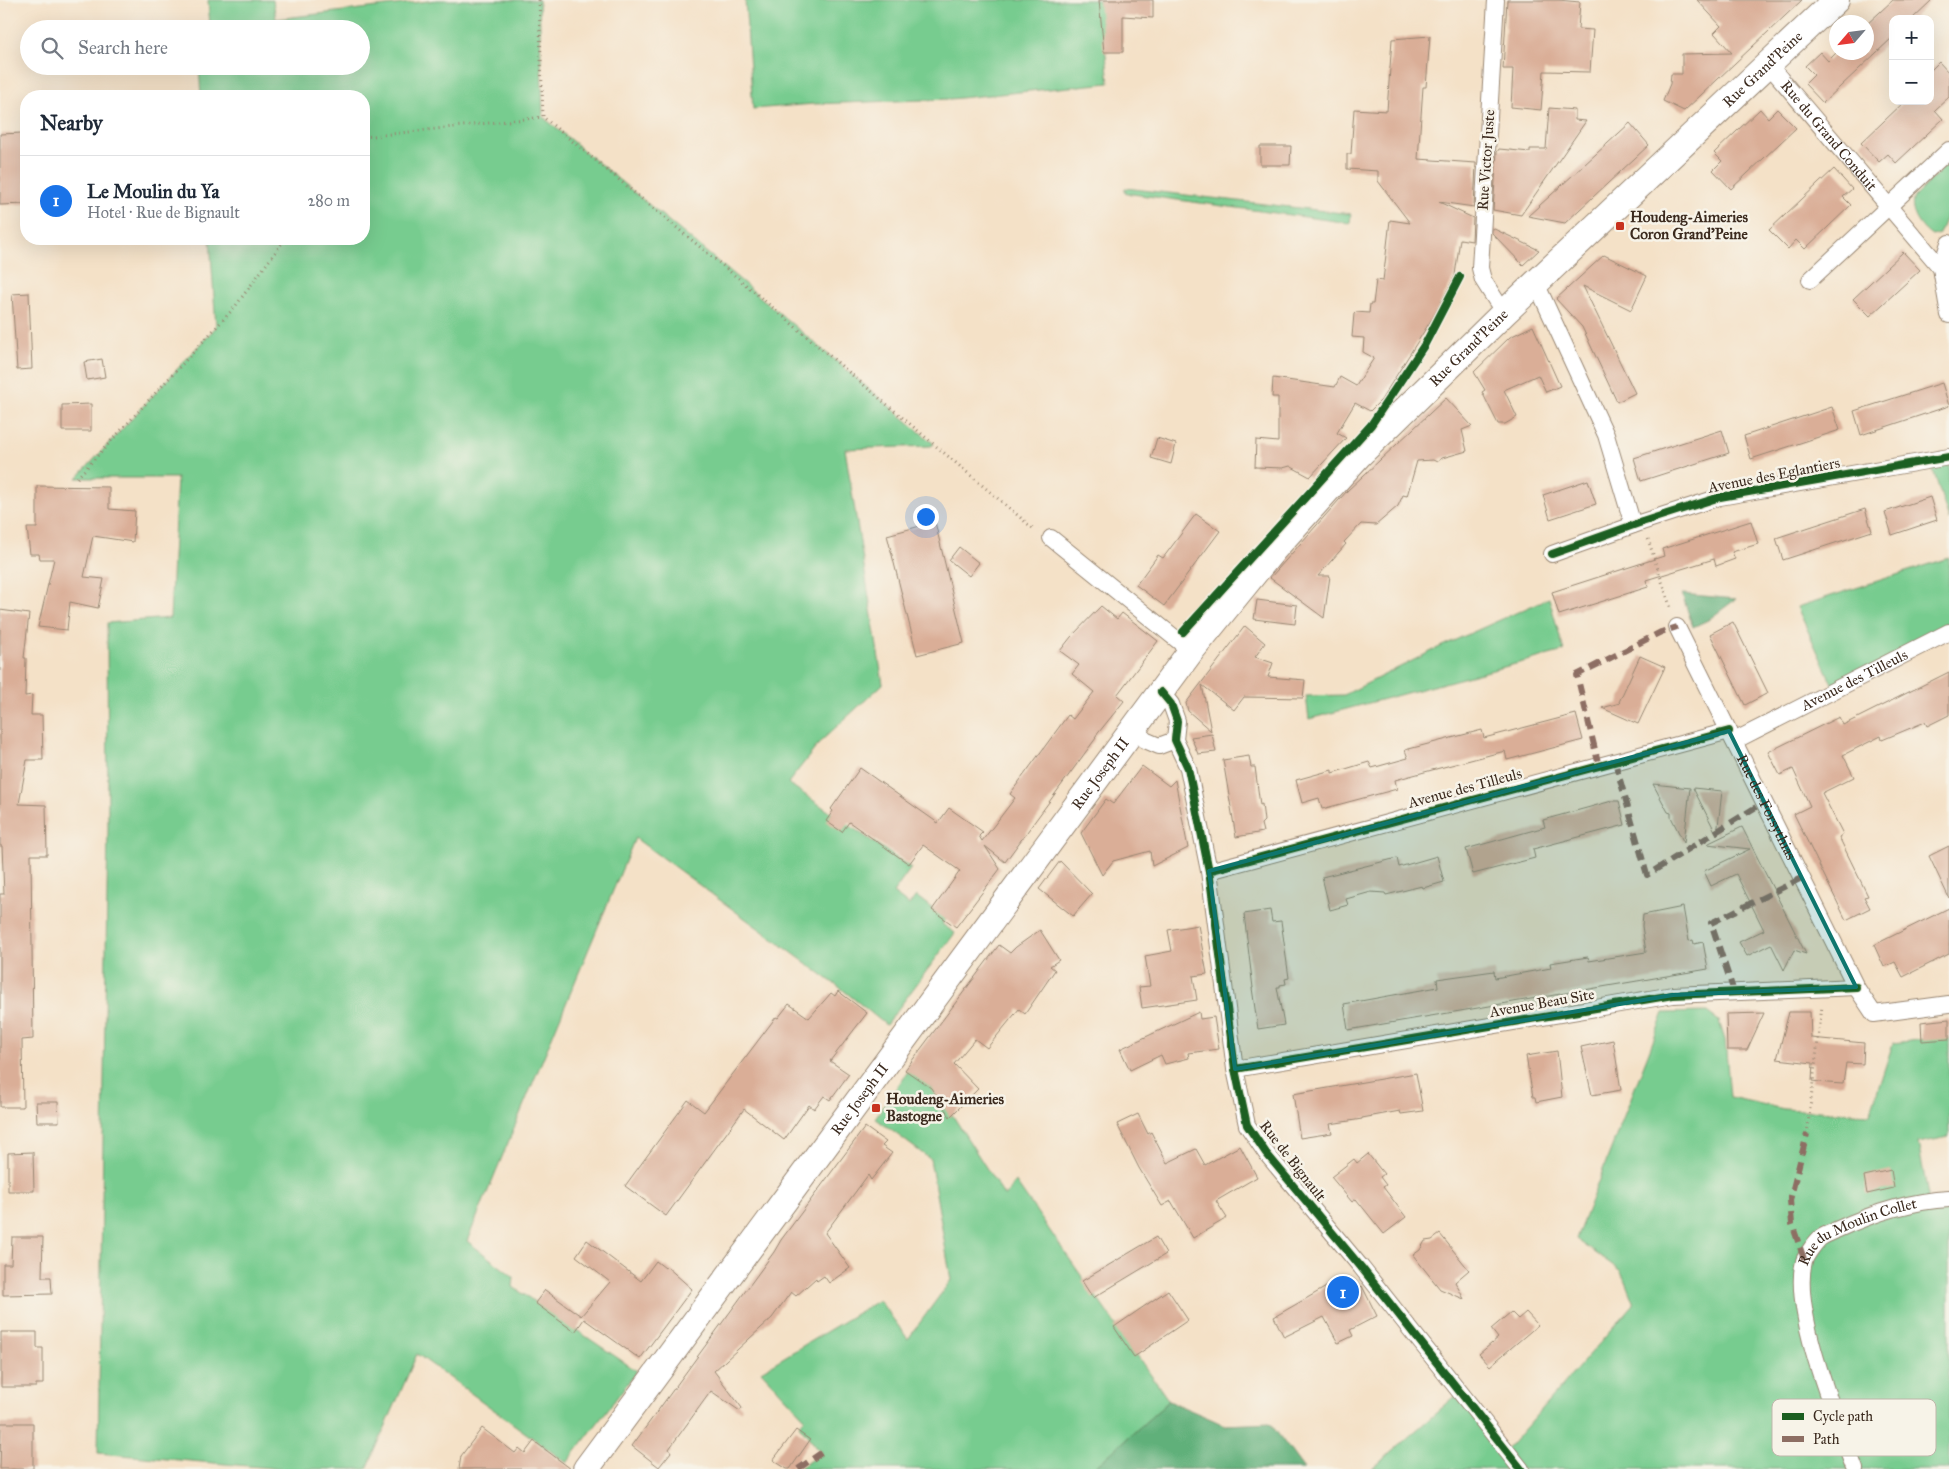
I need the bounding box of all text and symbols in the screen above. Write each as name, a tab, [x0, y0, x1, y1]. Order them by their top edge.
north arrow	[1829, 15, 1874, 60]
map controls	[1889, 15, 1934, 105]
button: +	[1889, 15, 1934, 60]
search box	[20, 20, 370, 75]
street label: Rue Grand'Peine	[1719, 27, 1806, 111]
icon: search	[38, 34, 66, 62]
text: Search here	[78, 36, 168, 59]
button: −	[1889, 60, 1934, 105]
street label: Rue du Grand Conduit	[1777, 77, 1881, 195]
street label: Rue Victor Juste	[1473, 109, 1500, 211]
text: Nearby	[40, 110, 103, 136]
text: Le Moulin du Ya	[87, 180, 220, 203]
text: 1	[53, 191, 59, 210]
text: 280 m	[307, 191, 350, 210]
text: Hotel · Rue de Bignault	[87, 203, 240, 222]
place label: Houdeng-Aimeries Coron Grand'Peine	[1630, 208, 1748, 243]
marker: Houdeng-Aimeries Coron Grand'Peine	[1614, 220, 1626, 232]
street label: Rue Grand'Peine	[1425, 305, 1512, 390]
street label: Avenue des Eglantiers	[1706, 453, 1841, 497]
your location	[913, 504, 939, 530]
street label: Avenue des Tilleuls	[1797, 645, 1911, 715]
street label: Rue Joseph II	[1068, 734, 1133, 813]
street label: Rue des Forsythias	[1733, 751, 1800, 863]
street label: Avenue des Tilleuls	[1405, 764, 1524, 812]
street label: Avenue Beau Site	[1487, 985, 1596, 1021]
street label: Rue Joseph II	[827, 1060, 892, 1139]
place label: Houdeng-Aimeries Bastogne	[886, 1090, 1004, 1126]
marker: Houdeng-Aimeries Bastogne	[870, 1102, 882, 1114]
street label: Rue de Bignault	[1256, 1117, 1331, 1206]
street label: Rue du Moulin Collet	[1794, 1194, 1919, 1268]
pin: 1	[1327, 1273, 1359, 1311]
legend	[1772, 1399, 1936, 1456]
text: Cycle path	[1813, 1408, 1873, 1425]
text: Path	[1813, 1431, 1840, 1448]

